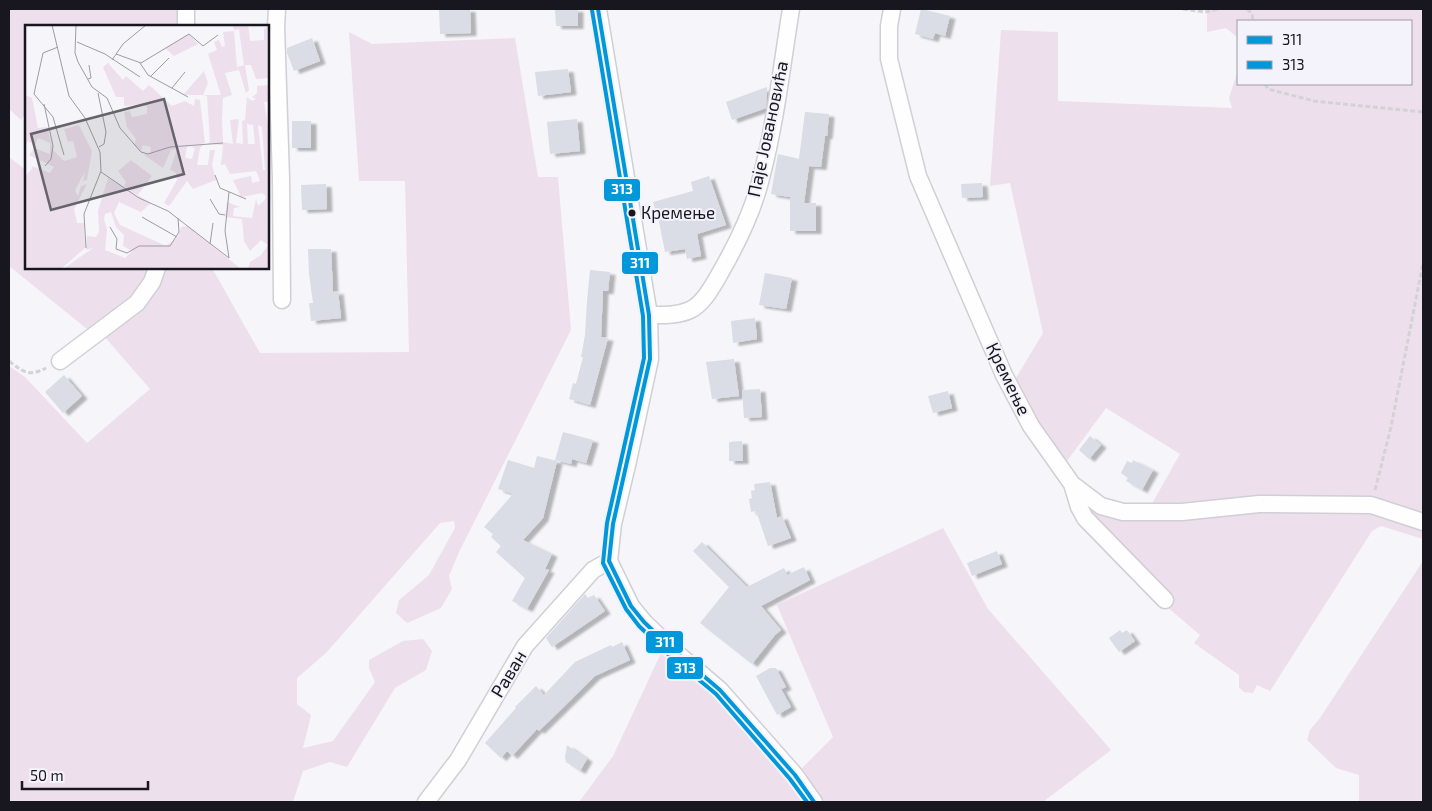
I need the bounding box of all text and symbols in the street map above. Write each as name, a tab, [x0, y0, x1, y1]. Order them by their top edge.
legend	[1237, 20, 1412, 85]
inset map	[25, 25, 269, 269]
text: 311	[1282, 30, 1302, 48]
text: 313	[1282, 55, 1305, 73]
street label: Паје Јовановића	[742, 59, 792, 199]
line badge: 313	[603, 178, 641, 202]
text: 313	[611, 180, 633, 197]
place label: Кремење	[641, 202, 715, 223]
marker: Кремење	[627, 208, 637, 218]
line badge: 311	[621, 251, 659, 275]
text: 311	[630, 254, 650, 271]
street label: Кремење	[982, 338, 1036, 419]
line badge: 311	[645, 630, 684, 654]
text: 311	[655, 633, 675, 650]
street label: Раван	[486, 646, 531, 701]
line badge: 313	[666, 656, 704, 680]
text: 313	[674, 659, 696, 676]
scale bar	[22, 758, 149, 790]
text: 50 m	[30, 766, 64, 784]

